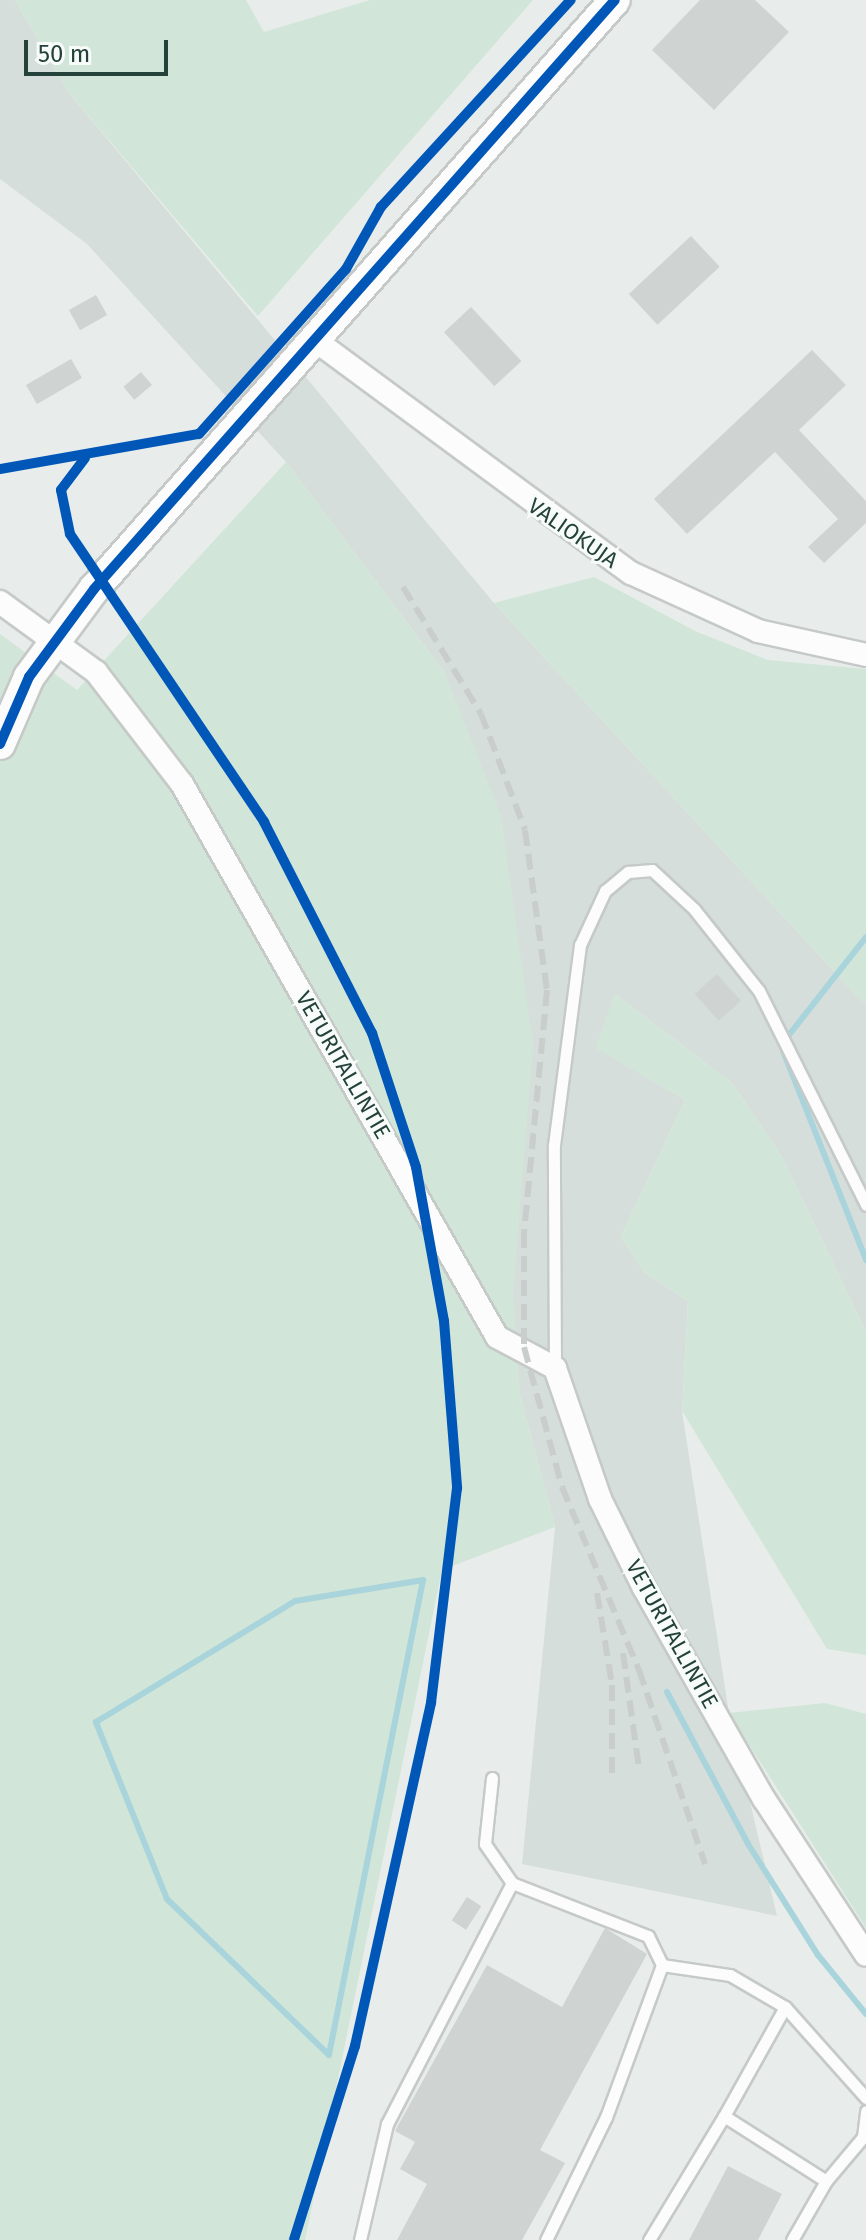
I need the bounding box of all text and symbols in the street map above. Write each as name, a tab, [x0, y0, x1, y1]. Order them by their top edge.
scale bar	[28, 24, 172, 74]
text: 50 m	[38, 40, 90, 68]
street label: VALIOKUJA	[523, 492, 623, 574]
street label: VETURITALLINTIE	[290, 987, 396, 1143]
street label: VETURITALLINTIE	[620, 1555, 724, 1713]

